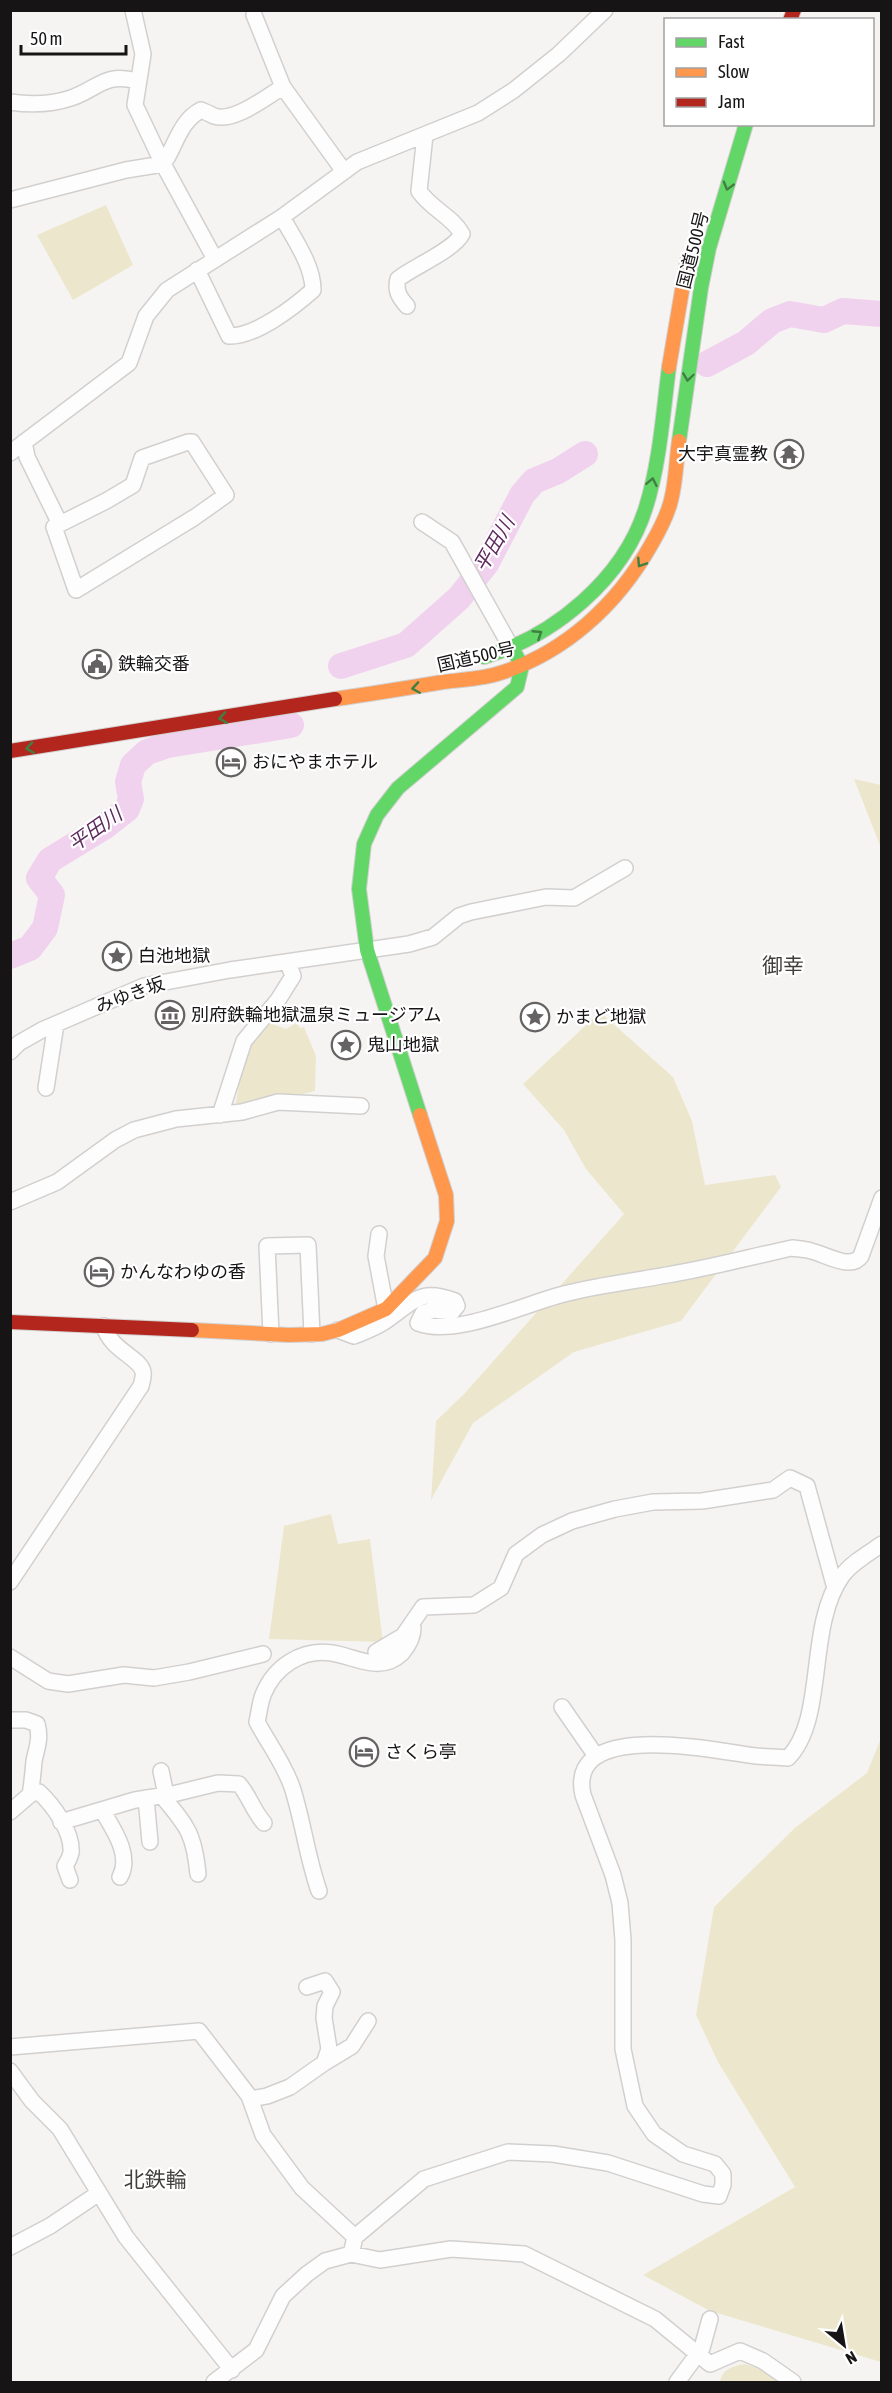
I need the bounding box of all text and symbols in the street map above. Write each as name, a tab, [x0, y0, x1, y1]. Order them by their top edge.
scale bar	[21, 18, 126, 56]
legend	[664, 18, 874, 126]
text: 50 m	[30, 28, 62, 49]
text: Fast	[718, 31, 745, 52]
text: Slow	[718, 61, 749, 82]
text: Jam	[718, 91, 745, 112]
one-way arrow	[723, 180, 735, 191]
street label: 国道500号	[673, 209, 712, 291]
one-way arrow	[683, 372, 695, 381]
temple icon: 大宇真霊教	[773, 438, 805, 470]
place label: 大宇真霊教	[678, 443, 768, 464]
one-way arrow	[645, 478, 658, 488]
water label: 平田川	[469, 510, 520, 575]
one-way arrow	[637, 557, 648, 568]
one-way arrow	[532, 630, 543, 641]
street label: 国道500号	[435, 637, 517, 676]
public building icon: 鉄輪交番	[81, 648, 113, 680]
place label: 鉄輪交番	[118, 653, 190, 674]
one-way arrow	[411, 682, 420, 694]
one-way arrow	[218, 712, 228, 724]
one-way arrow	[26, 742, 35, 754]
hotel icon: おにやまホテル	[215, 746, 247, 778]
place label: おにやまホテル	[252, 751, 378, 772]
water label: 平田川	[64, 801, 128, 855]
place icon: 白池地獄	[101, 940, 133, 972]
place label: 白池地獄	[138, 945, 210, 966]
district label: 御幸	[762, 953, 804, 977]
street label: みゆき坂	[92, 972, 167, 1017]
museum icon: 別府鉄輪地獄温泉ミュージアム	[154, 999, 186, 1031]
place icon: かまど地獄	[519, 1001, 551, 1033]
place label: 別府鉄輪地獄温泉ミュージアム	[191, 1004, 441, 1025]
place label: かまど地獄	[556, 1006, 646, 1027]
place icon: 鬼山地獄	[330, 1029, 362, 1061]
place label: 鬼山地獄	[367, 1034, 439, 1055]
hotel icon: かんなわゆの香	[83, 1256, 115, 1288]
place label: かんなわゆの香	[120, 1261, 246, 1282]
hotel icon: さくら亭	[348, 1736, 380, 1768]
place label: さくら亭	[385, 1741, 457, 1762]
district label: 北鉄輪	[124, 2167, 187, 2191]
north arrow	[814, 2315, 874, 2375]
text: N	[843, 2348, 860, 2368]

